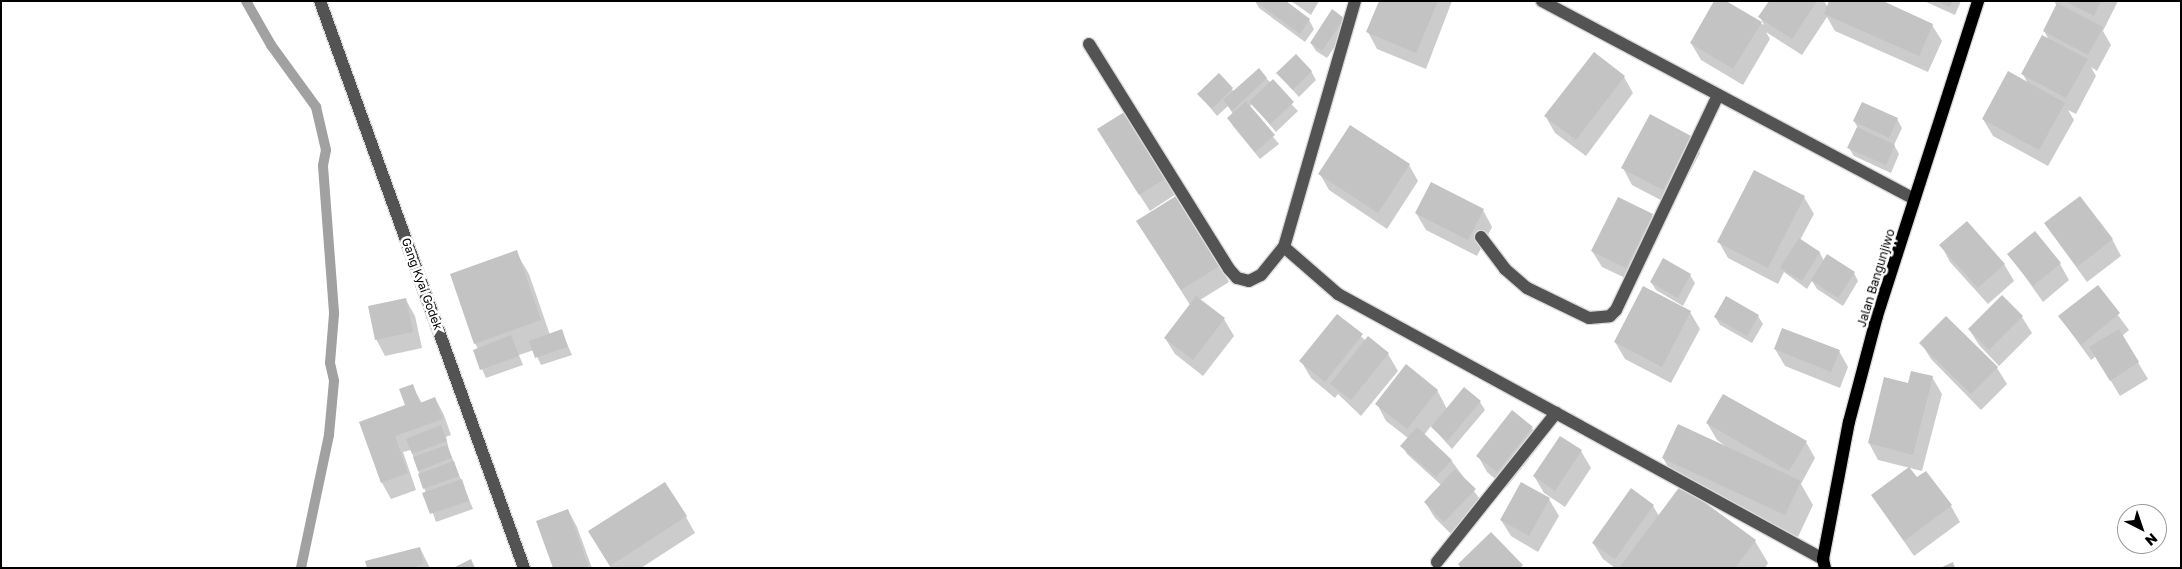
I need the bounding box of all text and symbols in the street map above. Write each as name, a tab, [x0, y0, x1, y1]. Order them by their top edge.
street label: Jalan Bangunjiwo	[1854, 227, 1898, 329]
street label: Gang Kyai Godek	[399, 236, 445, 332]
north arrow	[2117, 504, 2167, 554]
text: N	[2142, 530, 2161, 550]

